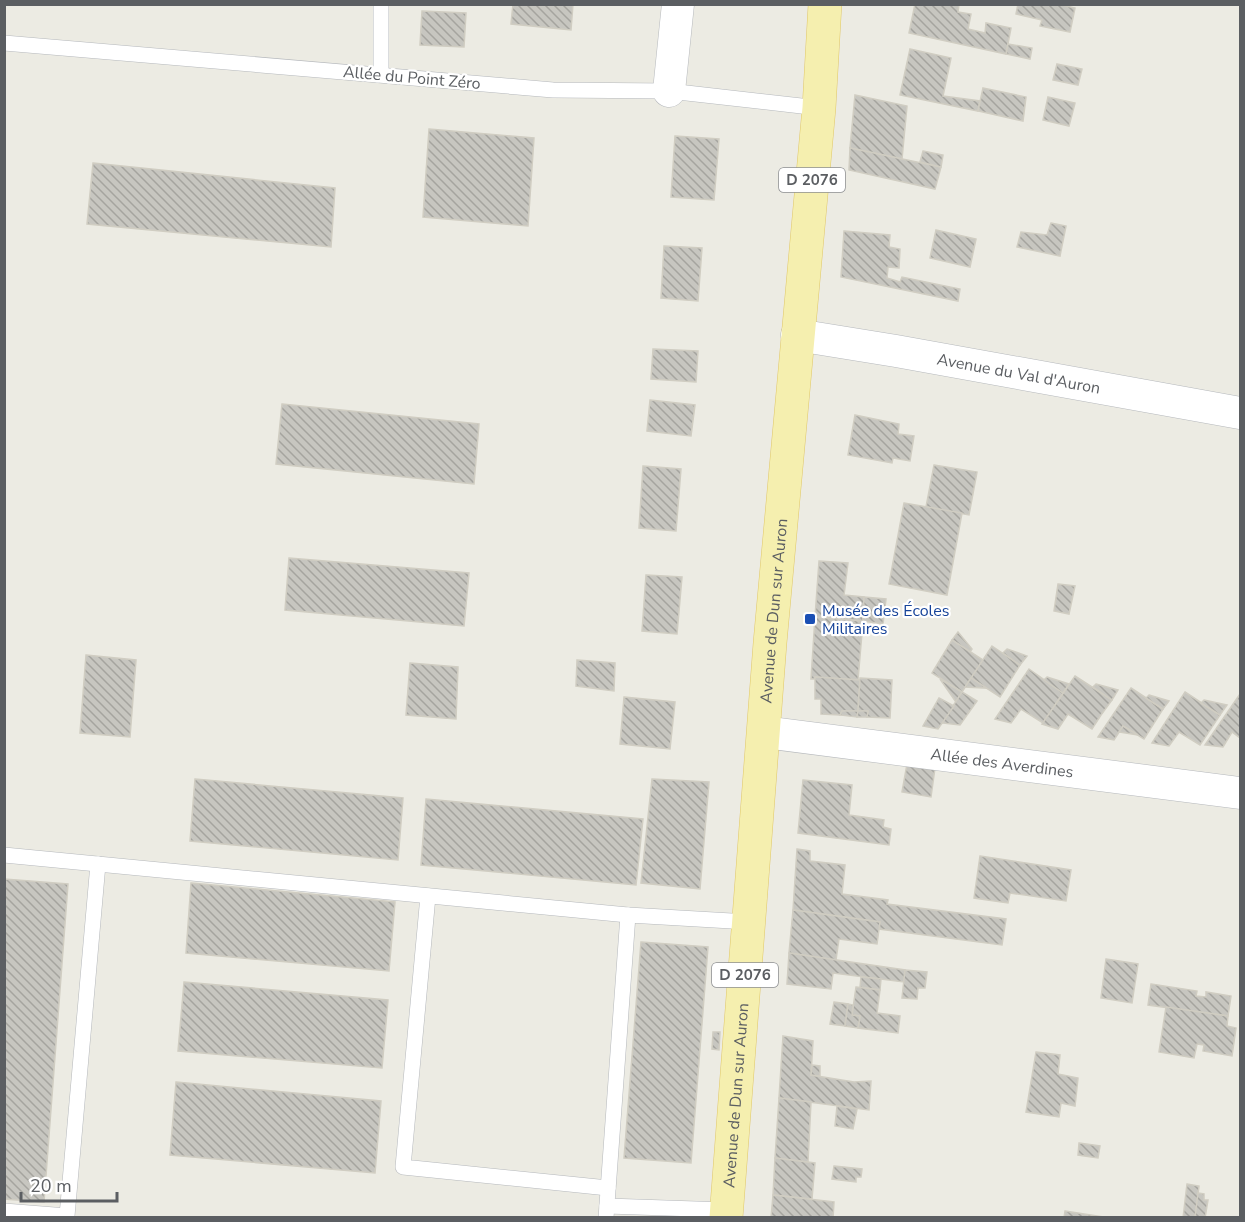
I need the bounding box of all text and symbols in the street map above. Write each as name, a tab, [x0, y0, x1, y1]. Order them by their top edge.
street label: Allée du Point Zéro	[342, 61, 482, 95]
road number: D 2076	[779, 168, 845, 192]
street label: Avenue du Val d'Auron	[935, 349, 1102, 400]
street label: Avenue de Dun sur Auron	[755, 518, 793, 704]
place label: Musée des Écoles Militaires	[822, 600, 949, 640]
marker: Musée des Écoles Militaires	[803, 612, 817, 626]
street label: Allée des Averdines	[929, 743, 1075, 784]
road number: D 2076	[712, 963, 778, 987]
street label: Avenue de Dun sur Auron	[718, 1002, 754, 1189]
scale bar	[21, 1165, 117, 1203]
text: 20 m	[30, 1174, 72, 1198]

